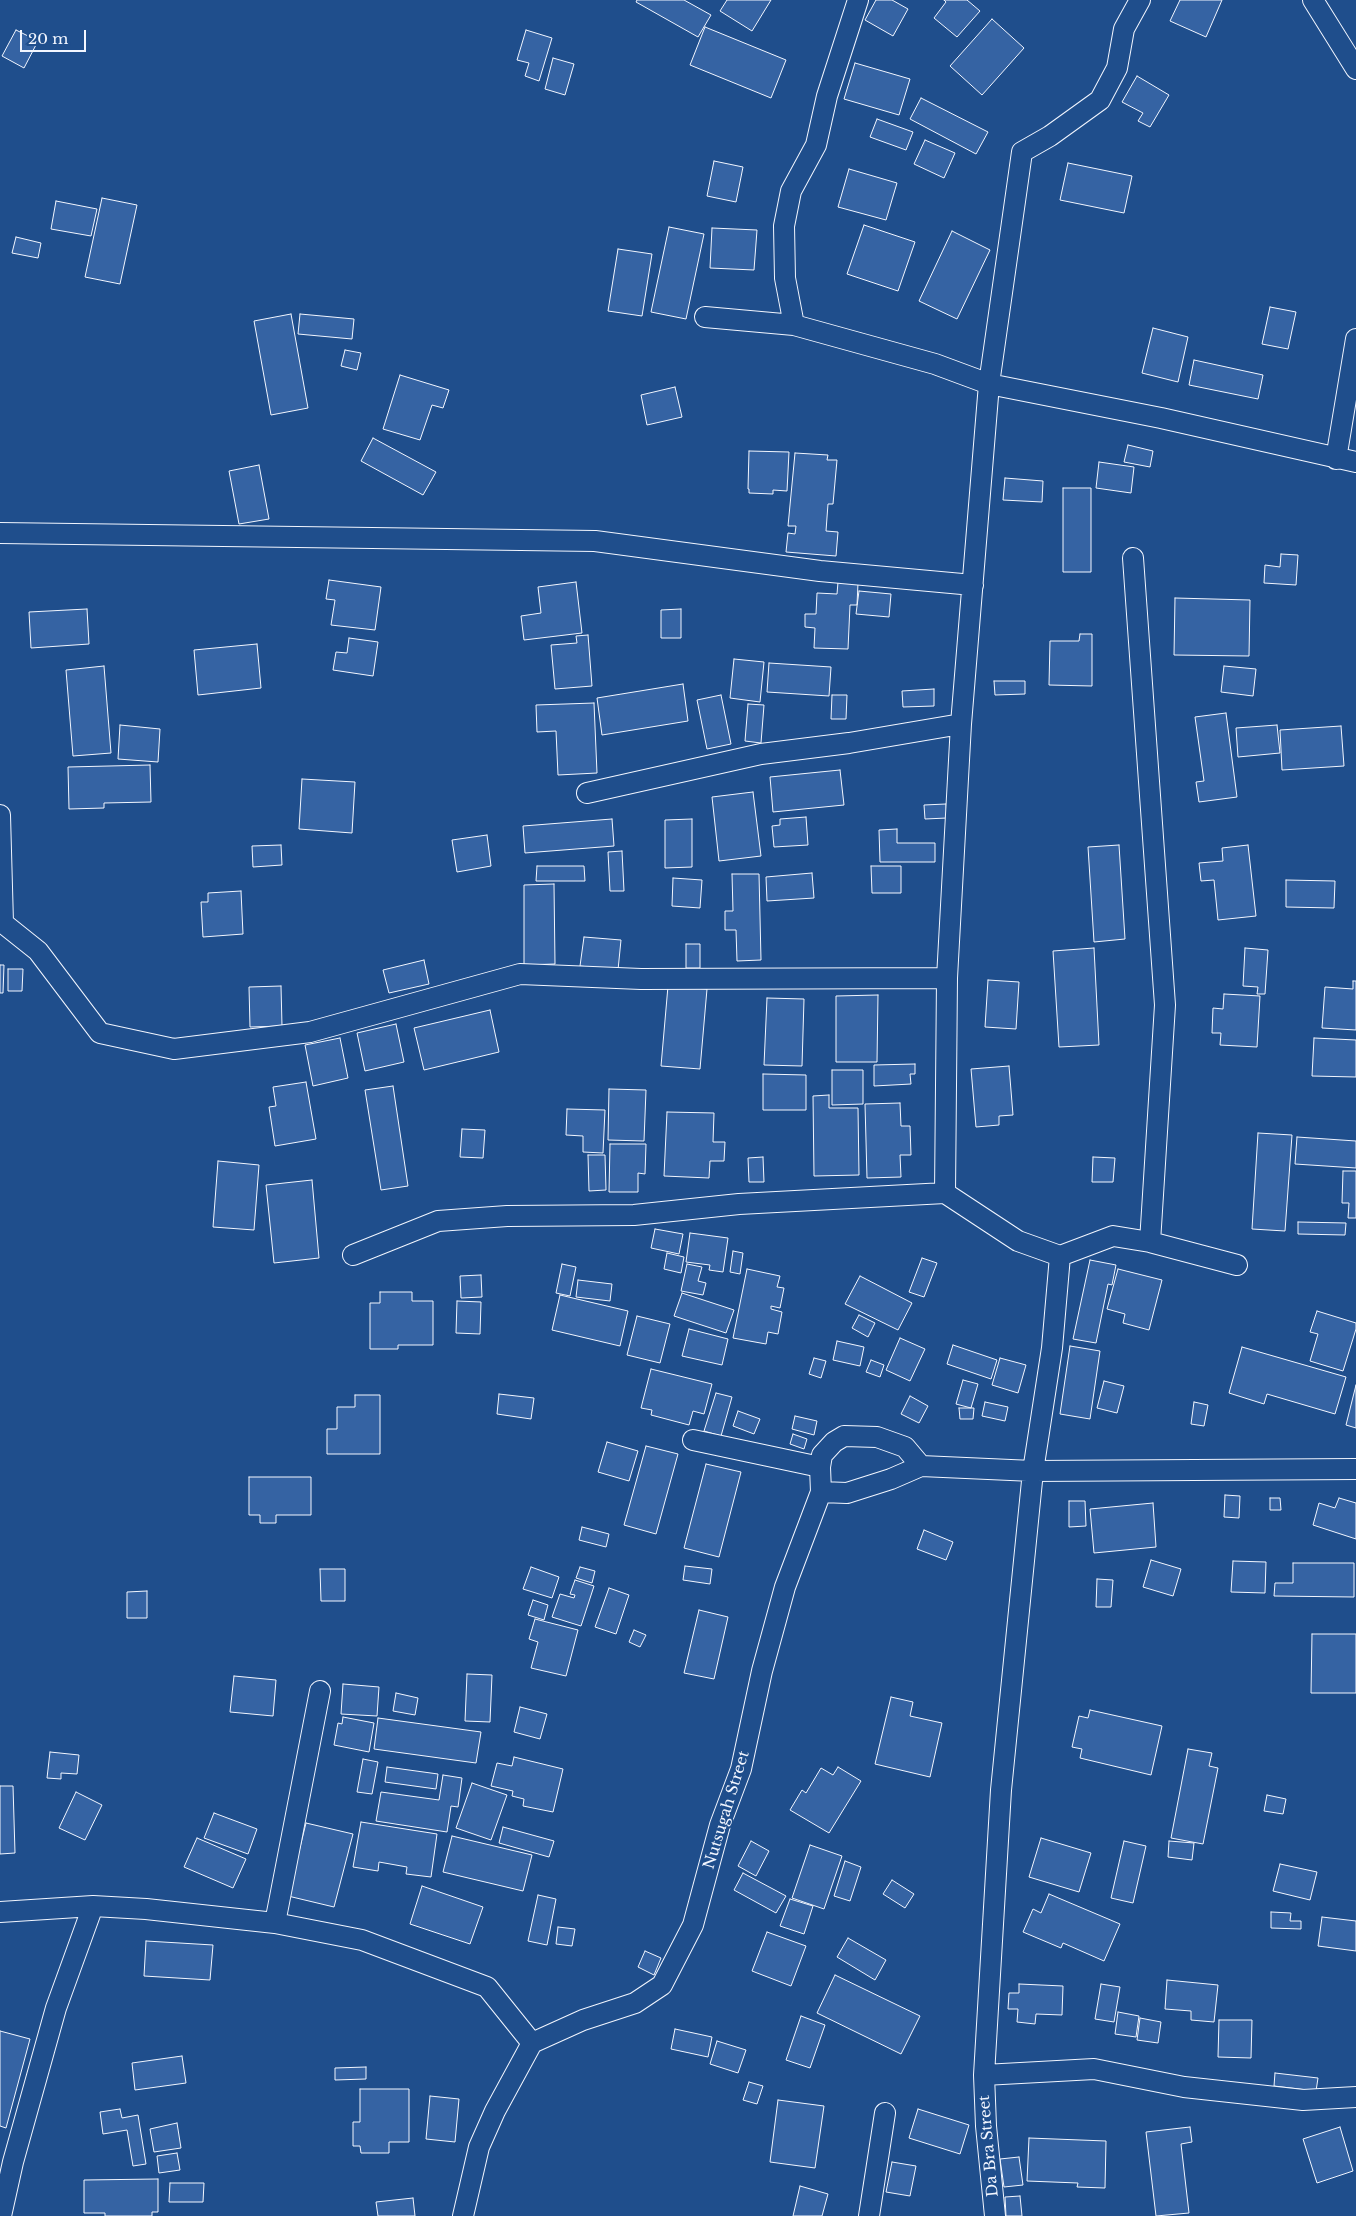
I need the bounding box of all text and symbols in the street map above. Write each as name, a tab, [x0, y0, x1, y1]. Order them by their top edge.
scale bar	[22, 20, 89, 52]
text: 20 m	[28, 29, 68, 48]
street label: Nutsugah Street	[700, 1749, 754, 1871]
street label: Da Bra Street	[976, 2094, 1002, 2198]

